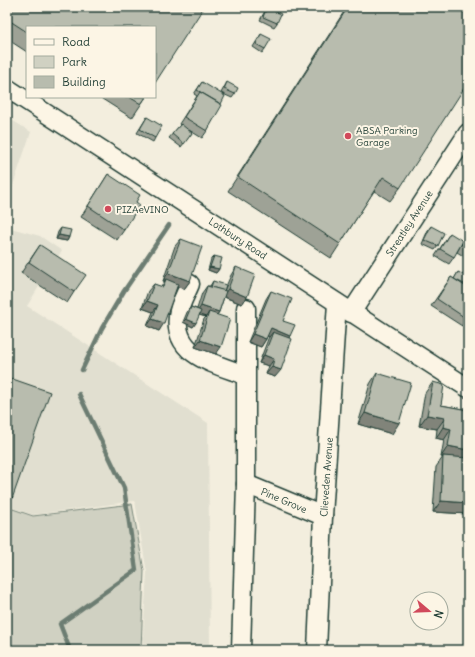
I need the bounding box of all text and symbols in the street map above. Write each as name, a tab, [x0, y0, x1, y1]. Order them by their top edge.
legend	[26, 26, 156, 98]
text: Road	[62, 34, 90, 49]
text: Park	[62, 54, 87, 69]
text: Building	[62, 74, 106, 89]
place label: ABSA Parking Garage	[356, 124, 418, 149]
marker: ABSA Parking Garage	[343, 131, 353, 141]
street label: Streatley Avenue	[383, 188, 436, 259]
place label: PIZAeVINO	[116, 203, 169, 216]
marker: PIZAeVINO	[103, 204, 113, 214]
street label: Lothbury Road	[206, 215, 269, 262]
street label: Clieveden Avenue	[317, 437, 336, 517]
street label: Pine Grove	[259, 485, 309, 516]
north arrow	[409, 591, 449, 631]
text: N	[431, 608, 446, 620]

